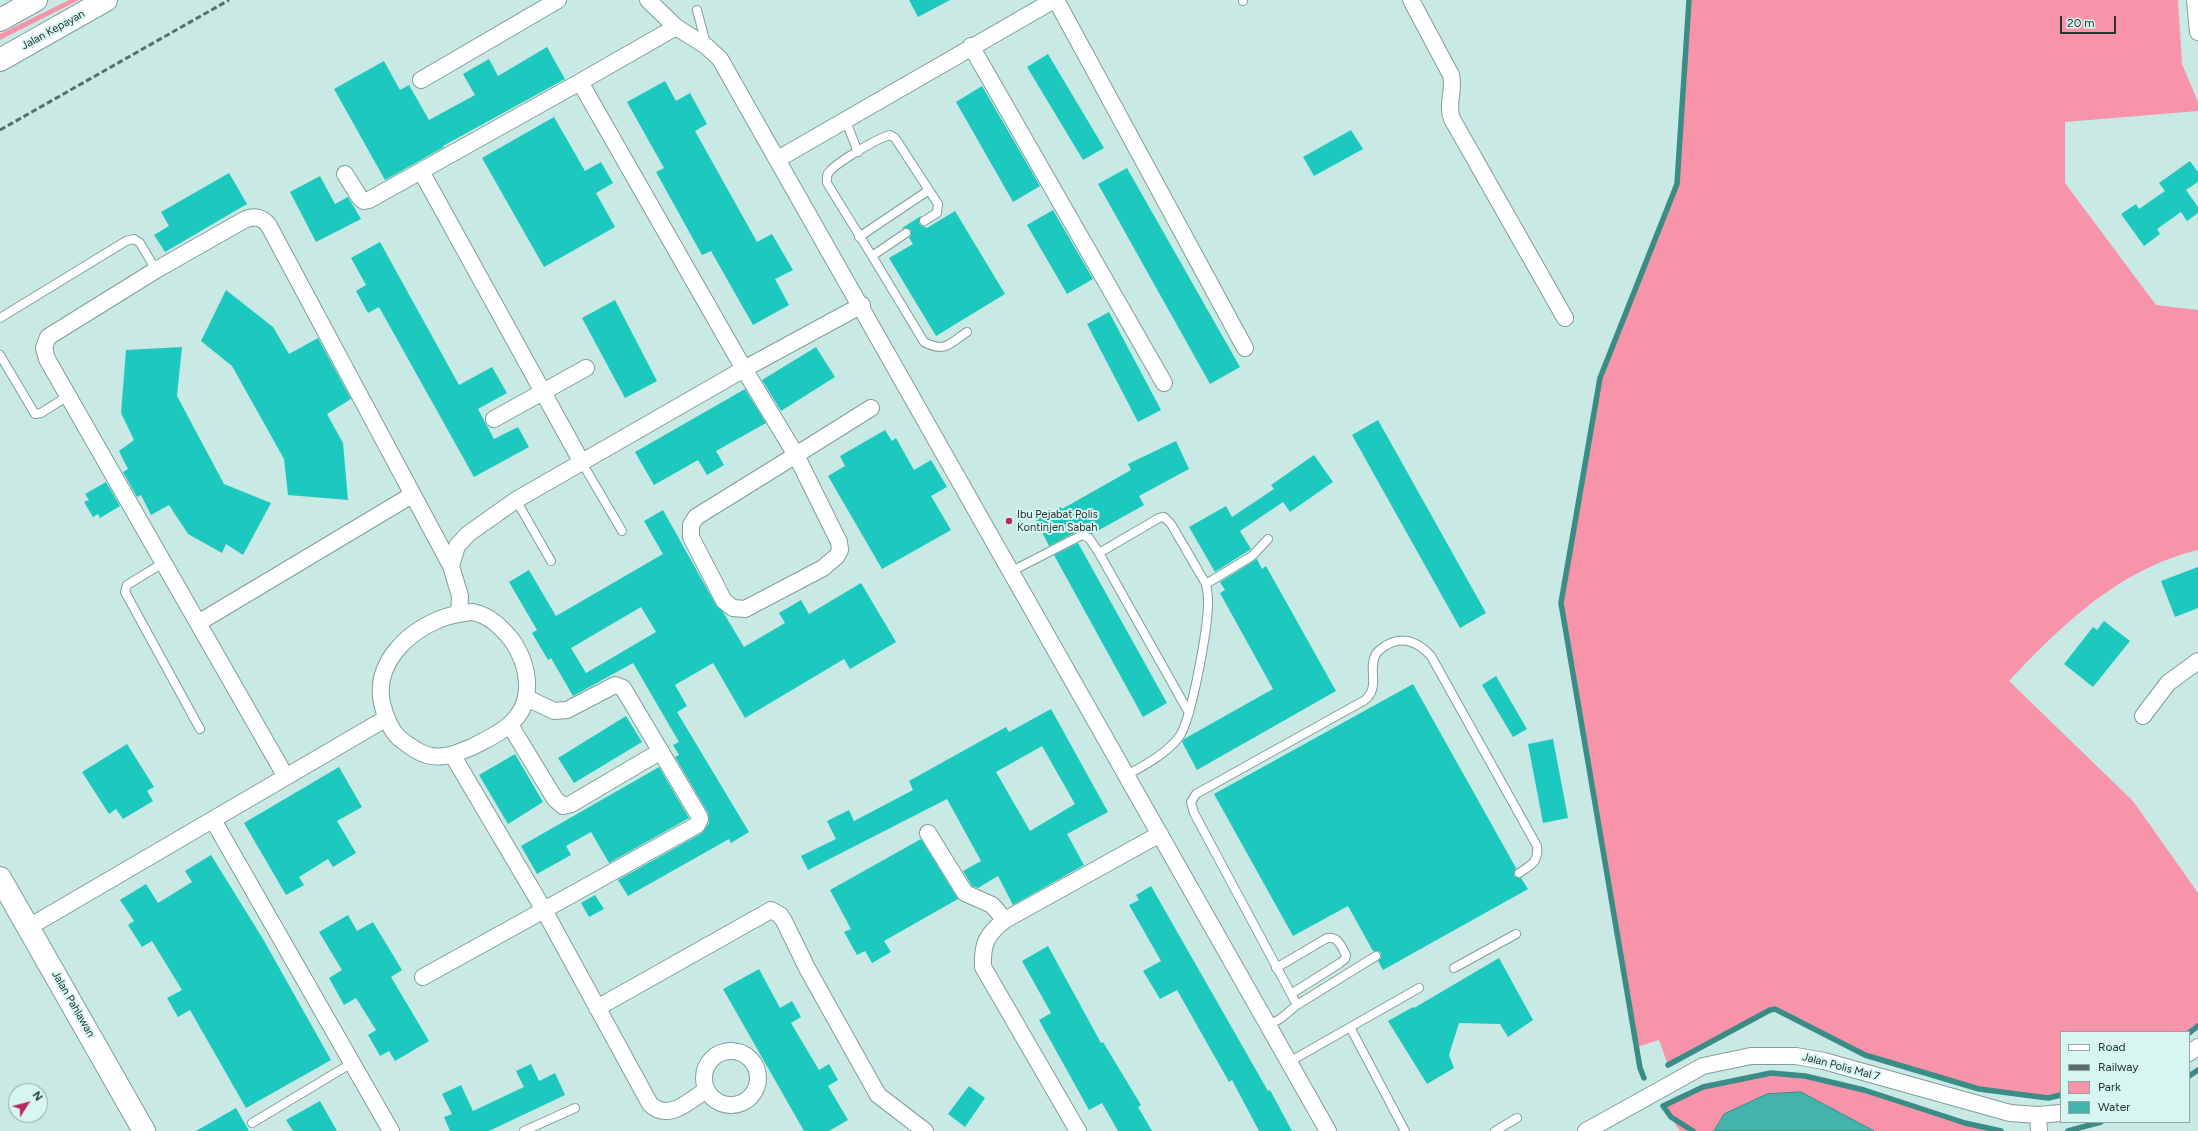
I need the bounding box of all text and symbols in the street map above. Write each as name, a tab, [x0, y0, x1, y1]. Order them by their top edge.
street label: Jalan Kepayan	[19, 7, 87, 53]
scale bar	[2062, 8, 2118, 34]
text: 20 m	[2067, 16, 2095, 30]
place label: Ibu Pejabat Polis Kontinjen Sabah	[1017, 508, 1098, 534]
marker: Ibu Pejabat Polis Kontinjen Sabah	[1004, 516, 1014, 526]
street label: Jalan Pahlawan	[49, 969, 97, 1039]
legend	[2060, 1031, 2190, 1123]
text: Road	[2098, 1040, 2126, 1054]
street label: Jalan Polis Mal 7	[1801, 1050, 1881, 1084]
text: Railway	[2098, 1060, 2139, 1074]
text: Park	[2098, 1080, 2121, 1094]
north arrow	[8, 1083, 48, 1123]
text: N	[30, 1089, 45, 1103]
text: Water	[2098, 1100, 2130, 1114]

